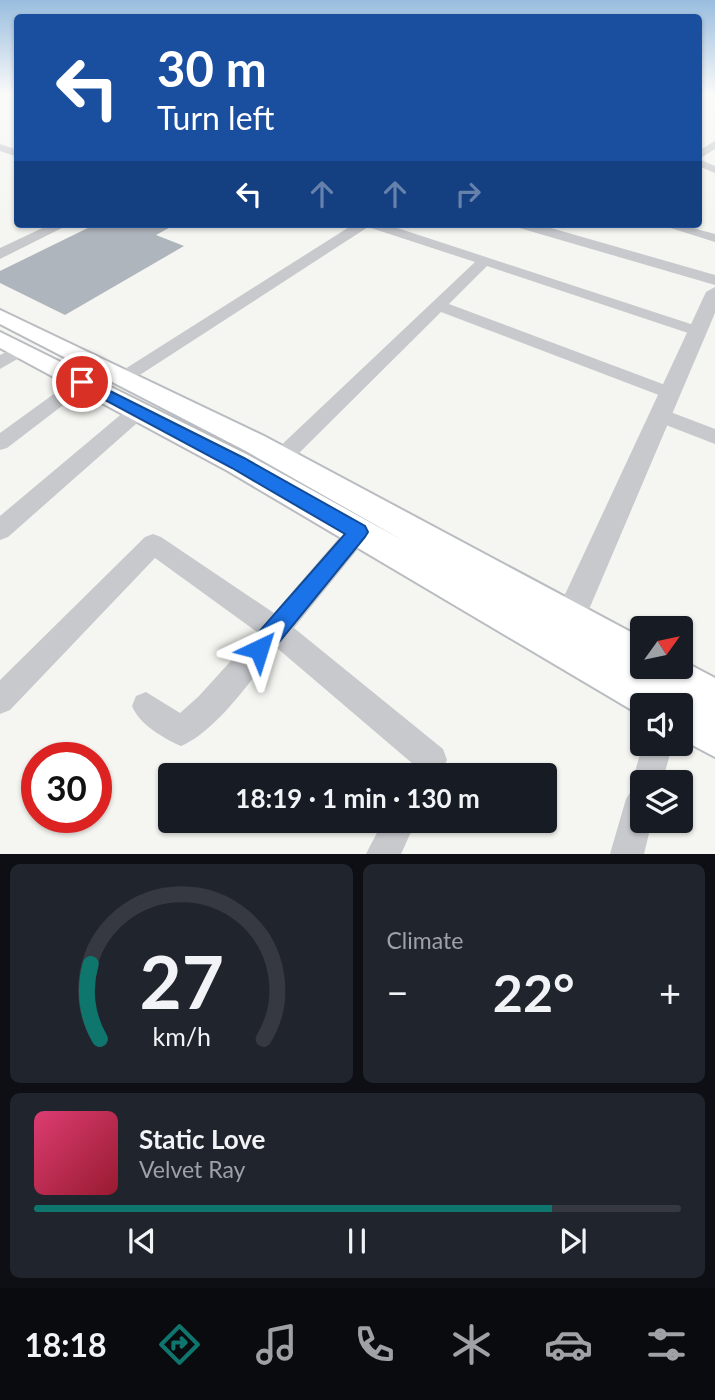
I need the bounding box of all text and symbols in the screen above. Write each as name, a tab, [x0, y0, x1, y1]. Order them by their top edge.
text: 30 m	[157, 39, 267, 97]
icon: left	[42, 42, 133, 133]
text: Turn left	[157, 98, 274, 137]
icon: left	[230, 175, 268, 213]
icon: ahead	[303, 175, 341, 213]
icon: ahead	[376, 175, 414, 213]
icon: right	[449, 175, 487, 213]
pin	[52, 352, 112, 412]
icon: arrive	[63, 363, 101, 401]
position arrow	[222, 612, 296, 686]
north arrow	[630, 616, 693, 679]
map controls	[630, 616, 693, 833]
button: sound	[630, 693, 693, 756]
speed limit sign: 30	[21, 742, 112, 833]
button: layers	[630, 770, 693, 833]
text: 18:19 · 1 min · 130 m	[235, 782, 480, 814]
text: Climate	[387, 926, 463, 954]
text: 27	[139, 938, 223, 1026]
text: 22°	[493, 961, 575, 1023]
text: −	[387, 969, 409, 1015]
text: +	[659, 969, 681, 1015]
text: km/h	[152, 1021, 211, 1051]
text: Static Love	[139, 1123, 266, 1155]
text: Velvet Ray	[139, 1155, 245, 1183]
icon: previous	[123, 1222, 161, 1260]
icon: pause	[338, 1222, 376, 1260]
icon: next	[554, 1222, 592, 1260]
icon: directions	[155, 1320, 204, 1369]
icon: music	[252, 1320, 301, 1369]
icon: phone	[350, 1320, 399, 1369]
icon: climate	[447, 1320, 496, 1369]
icon: car	[544, 1320, 593, 1369]
icon: filters	[642, 1320, 691, 1369]
text: 18:18	[24, 1325, 107, 1364]

